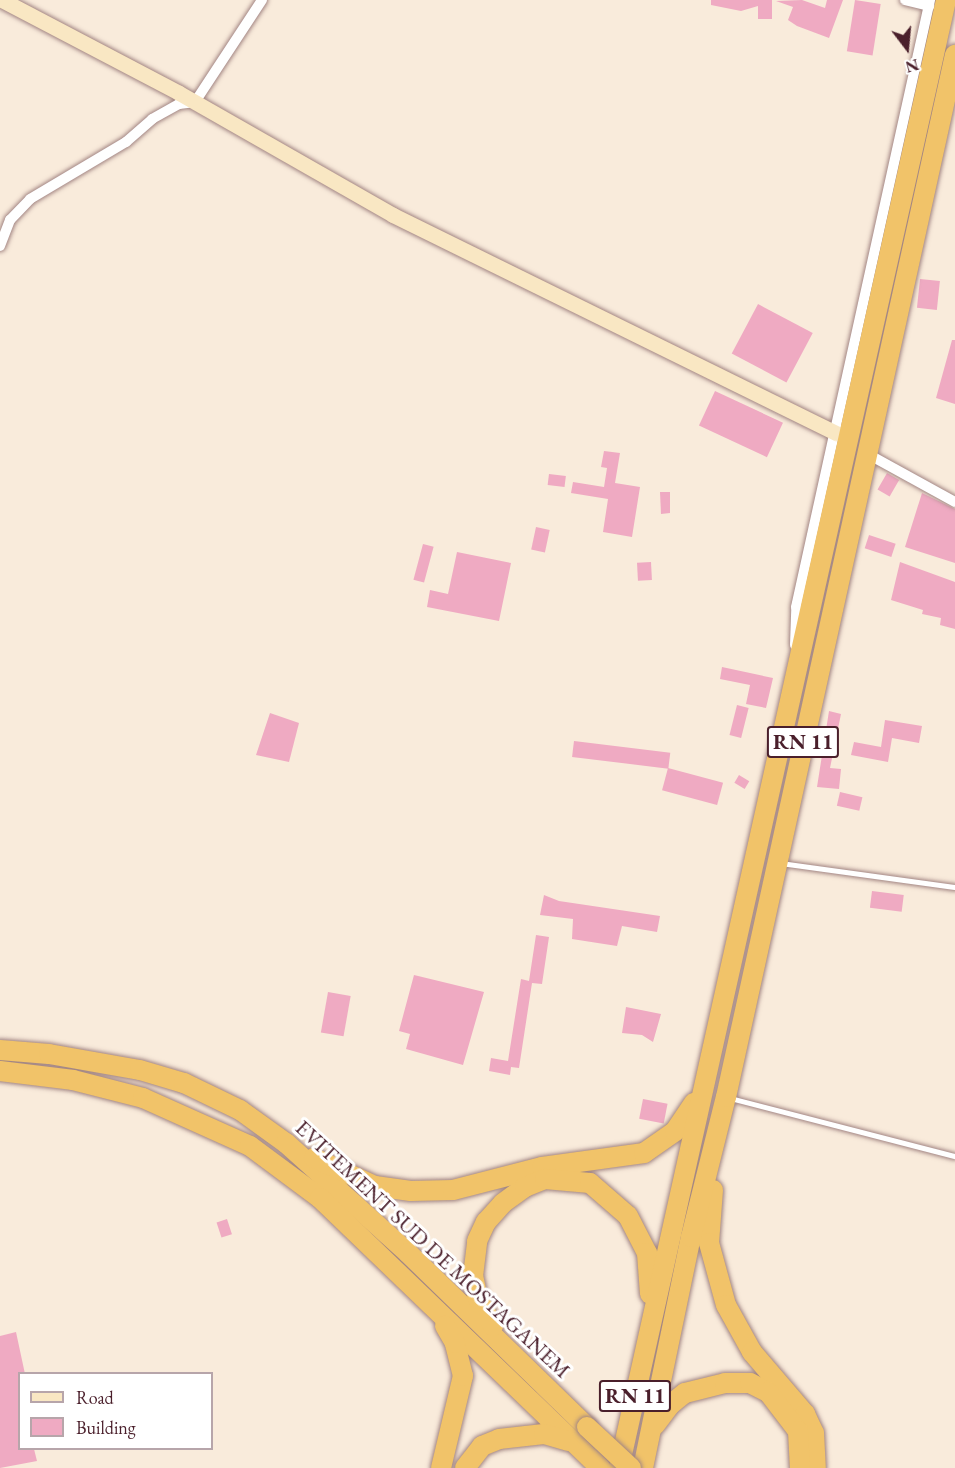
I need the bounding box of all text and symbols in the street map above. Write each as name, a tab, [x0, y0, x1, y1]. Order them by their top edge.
north arrow	[877, 18, 937, 78]
text: N	[903, 54, 921, 78]
road number: RN 11	[766, 724, 840, 760]
street label: EVITEMENT SUD DE MOSTAGANEM	[290, 1114, 576, 1384]
legend	[18, 1372, 213, 1450]
road number: RN 11	[598, 1378, 672, 1414]
text: Road	[76, 1386, 114, 1409]
text: Building	[76, 1416, 136, 1439]

